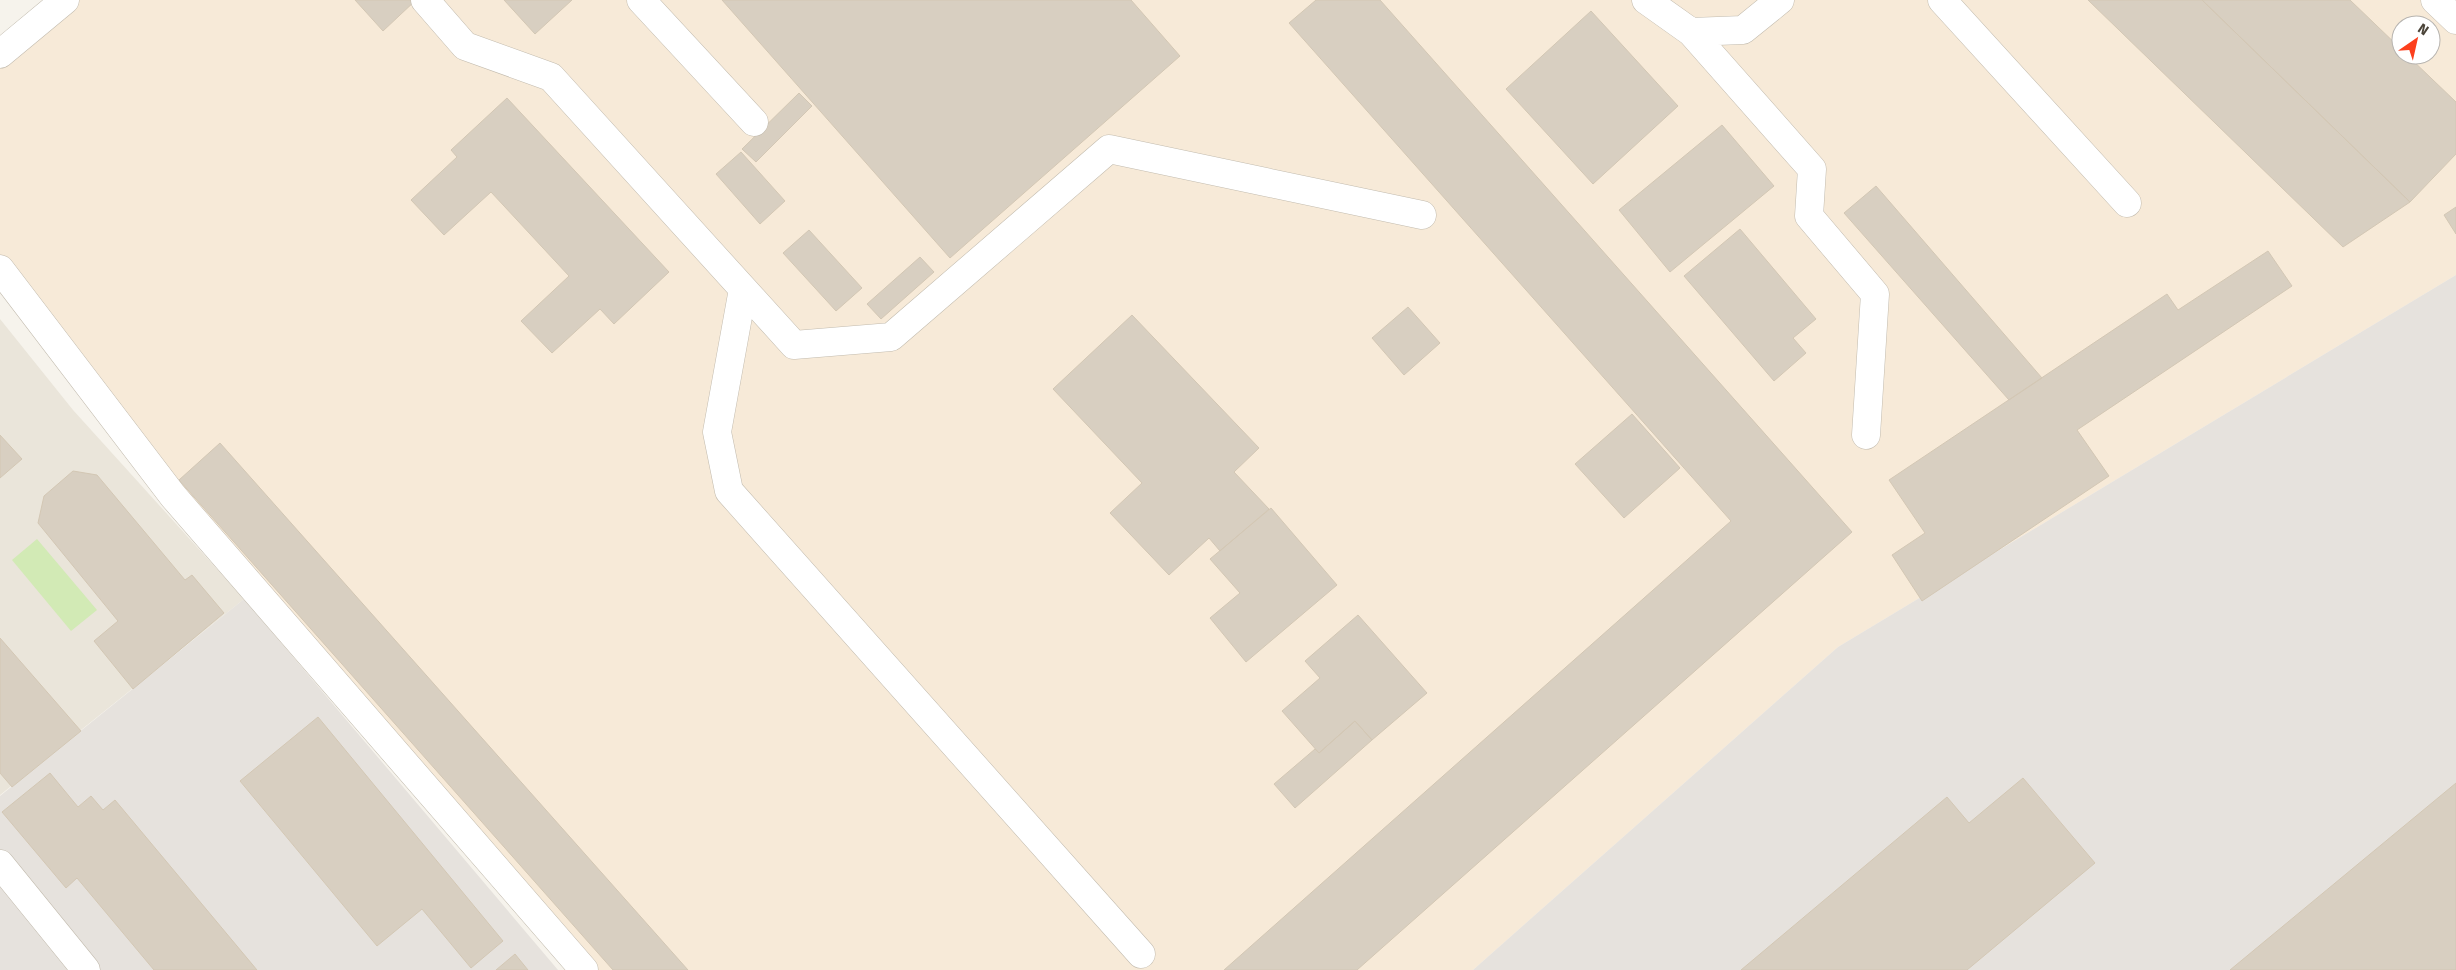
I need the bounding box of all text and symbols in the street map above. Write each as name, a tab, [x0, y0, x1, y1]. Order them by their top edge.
north arrow	[2391, 15, 2441, 65]
text: N	[2414, 20, 2432, 39]

